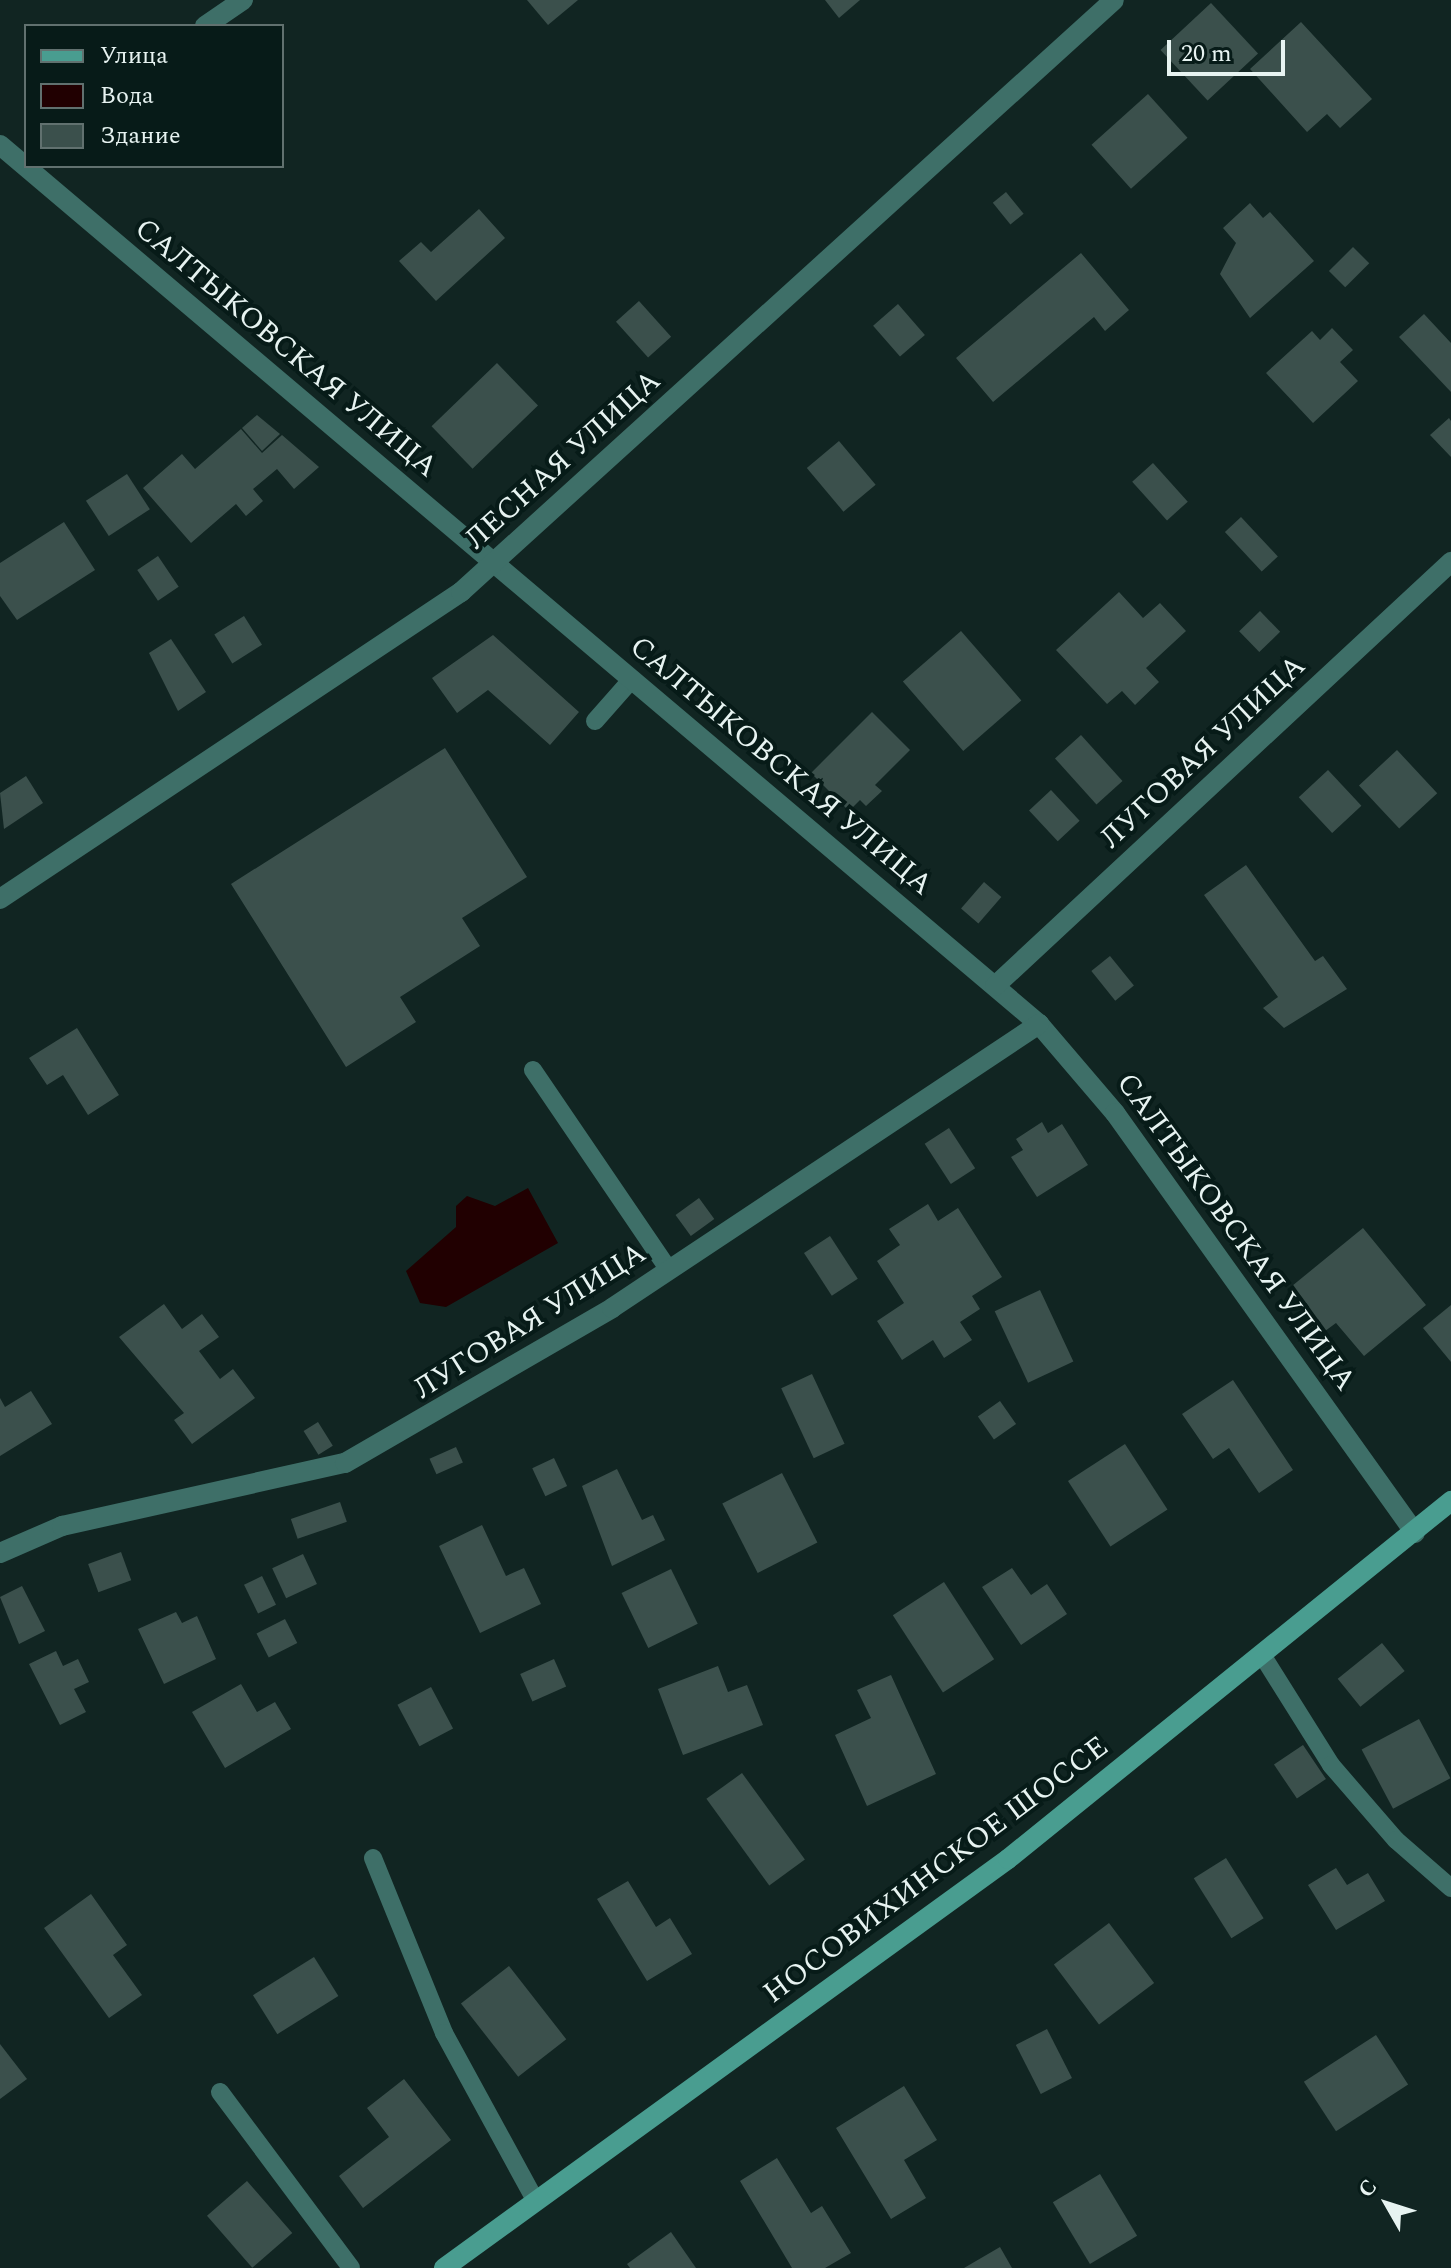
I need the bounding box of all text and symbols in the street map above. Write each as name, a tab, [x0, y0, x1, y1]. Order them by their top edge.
legend	[24, 24, 284, 168]
scale bar	[1171, 24, 1289, 74]
text: 20 m	[1181, 36, 1232, 72]
text: Улица	[100, 38, 168, 74]
text: Вода	[100, 78, 154, 114]
text: Здание	[100, 118, 181, 154]
street label: САЛТЫКОВСКАЯ УЛИЦА	[127, 211, 445, 485]
street label: ЛЕСНАЯ УЛИЦА	[458, 363, 668, 557]
street label: САЛТЫКОВСКАЯ УЛИЦА	[622, 629, 940, 903]
street label: ЛУГОВАЯ УЛИЦА	[1093, 648, 1313, 856]
street label: САЛТЫКОВСКАЯ УЛИЦА	[1109, 1066, 1363, 1398]
street label: ЛУГОВАЯ УЛИЦА	[407, 1235, 653, 1407]
street label: НОСОВИХИНСКОЕ ШОССЕ	[756, 1728, 1116, 2012]
north arrow	[1347, 2164, 1427, 2244]
text: С	[1350, 2172, 1386, 2205]

